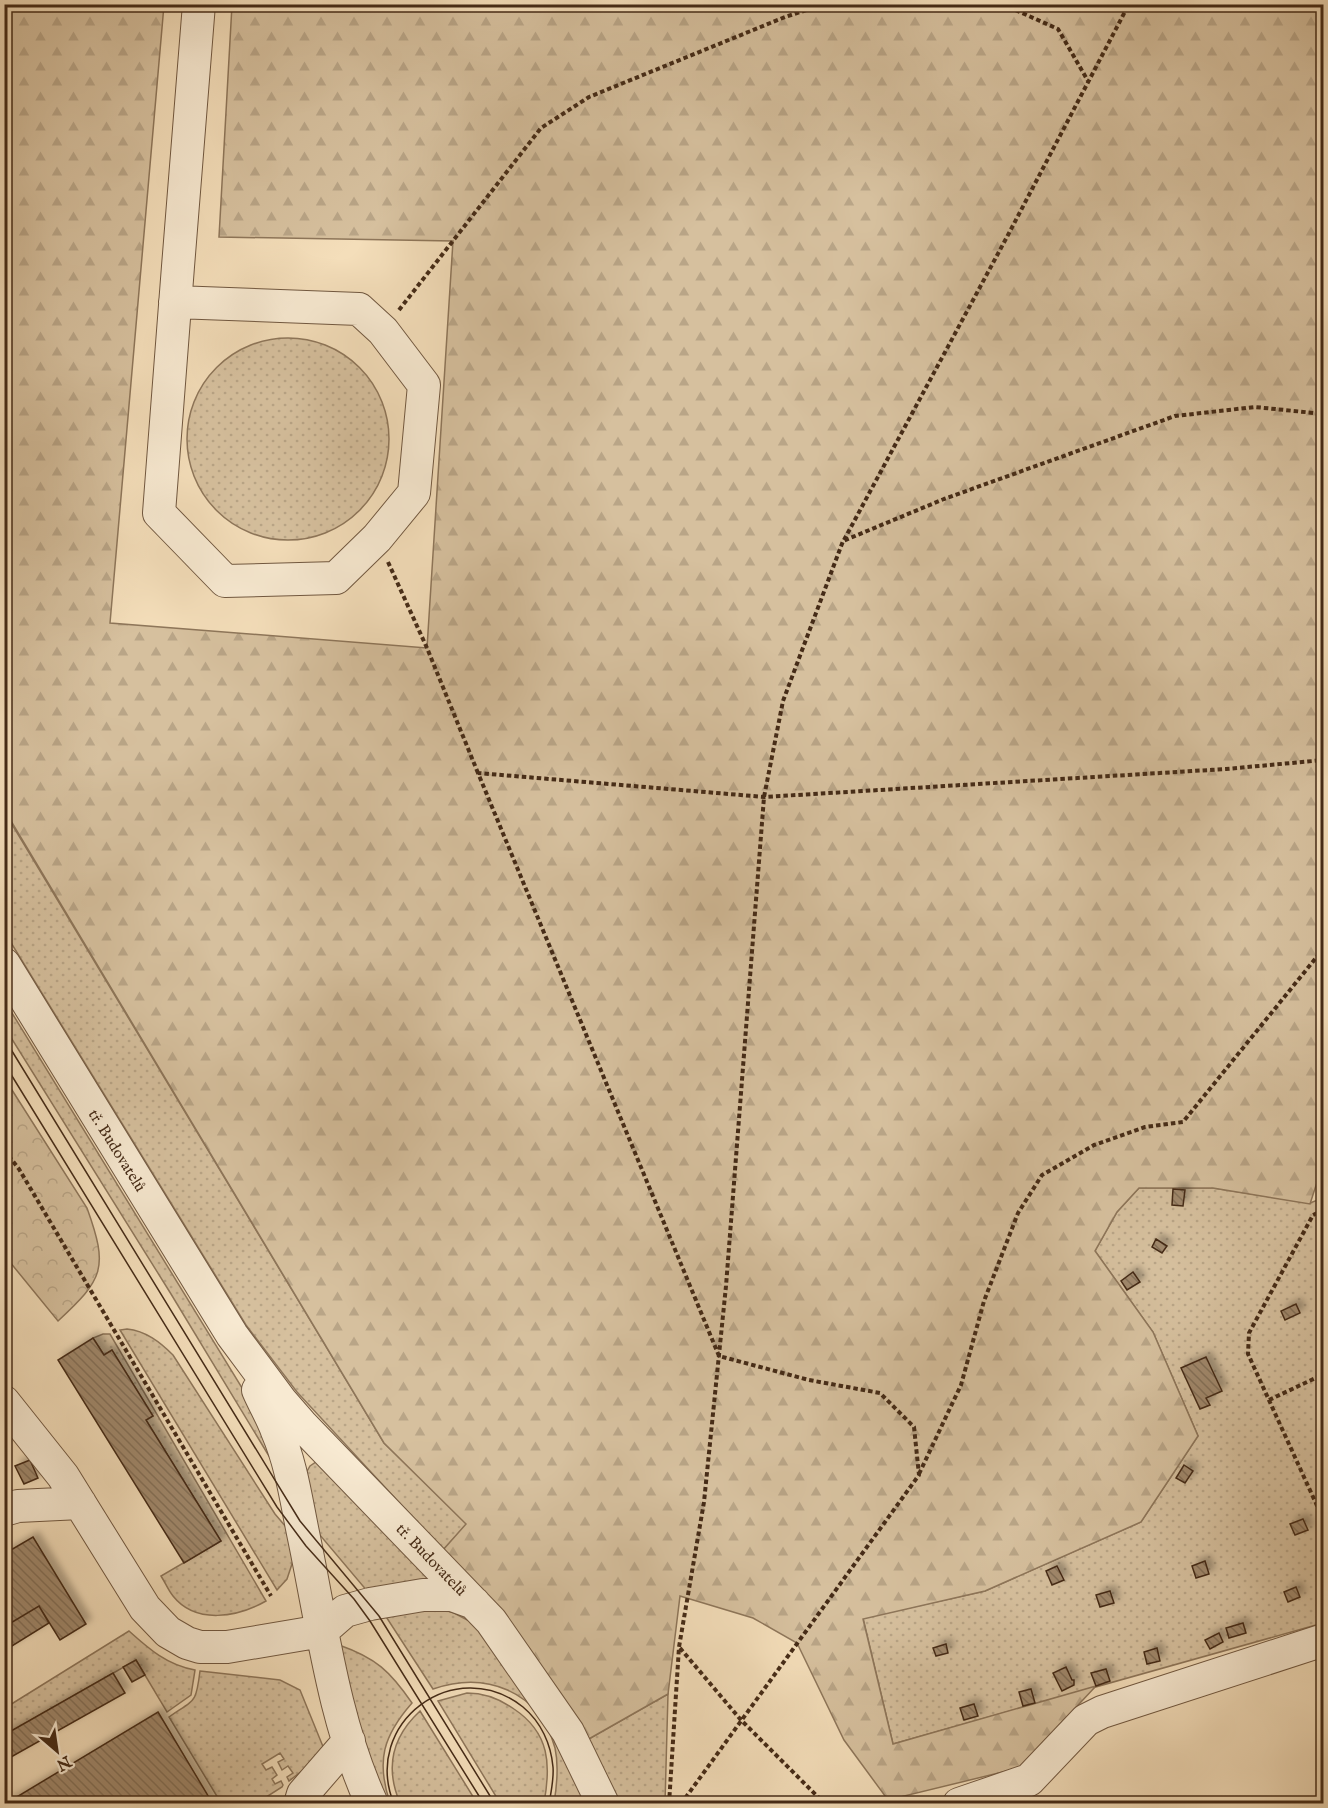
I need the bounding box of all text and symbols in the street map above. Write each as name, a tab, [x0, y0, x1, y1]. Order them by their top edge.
street label: tř. Budovatelů	[83, 1106, 150, 1196]
street label: tř. Budovatelů	[391, 1520, 470, 1601]
north arrow	[27, 1721, 87, 1781]
text: N	[52, 1750, 75, 1775]

